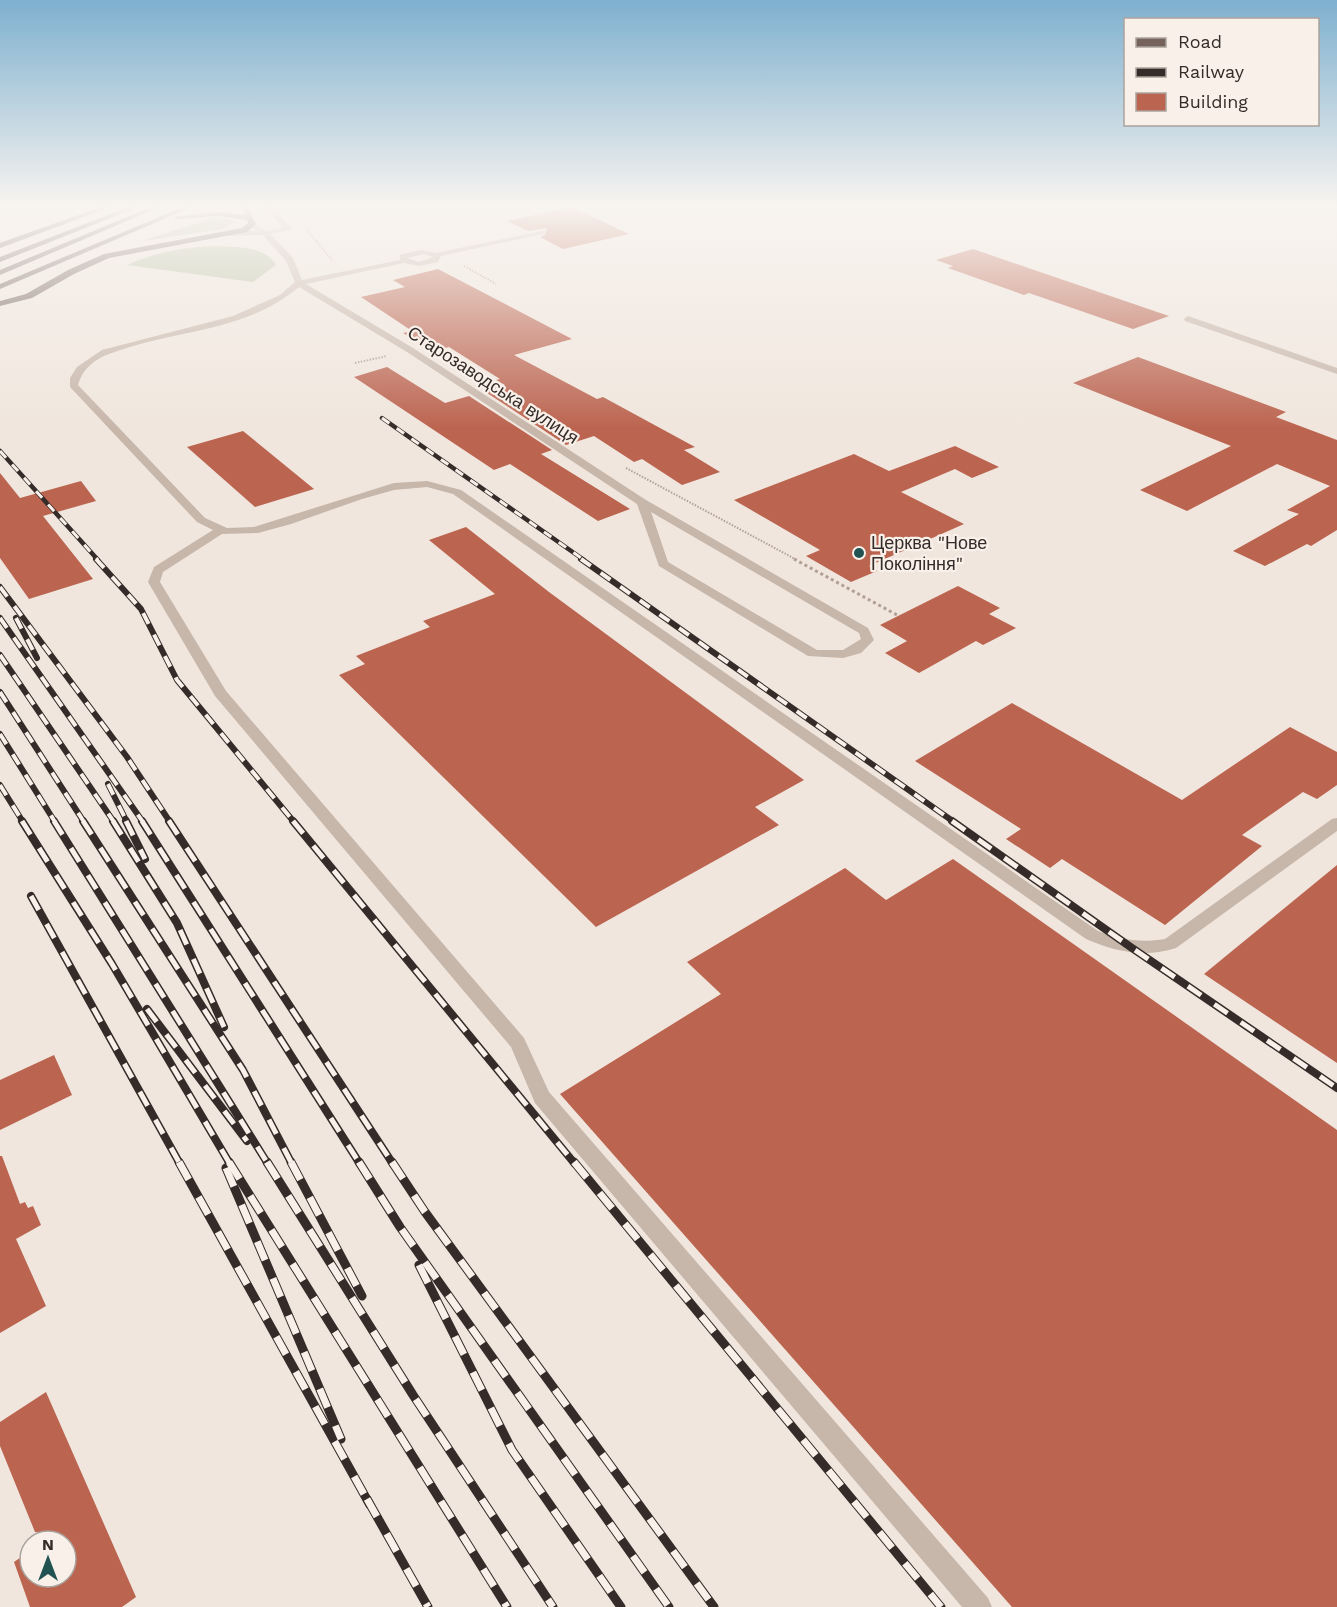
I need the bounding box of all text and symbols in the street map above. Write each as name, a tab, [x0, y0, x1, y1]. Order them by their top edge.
legend	[1124, 18, 1319, 126]
text: Road	[1178, 31, 1222, 52]
text: Railway	[1178, 61, 1245, 82]
text: Building	[1178, 91, 1248, 112]
street label: Старозаводська вулиця	[404, 321, 583, 448]
place label: Церква "Нове Покоління"	[871, 532, 987, 574]
marker: Церква "Нове Покоління"	[852, 546, 866, 560]
north arrow	[18, 1529, 78, 1589]
text: N	[42, 1535, 54, 1554]

